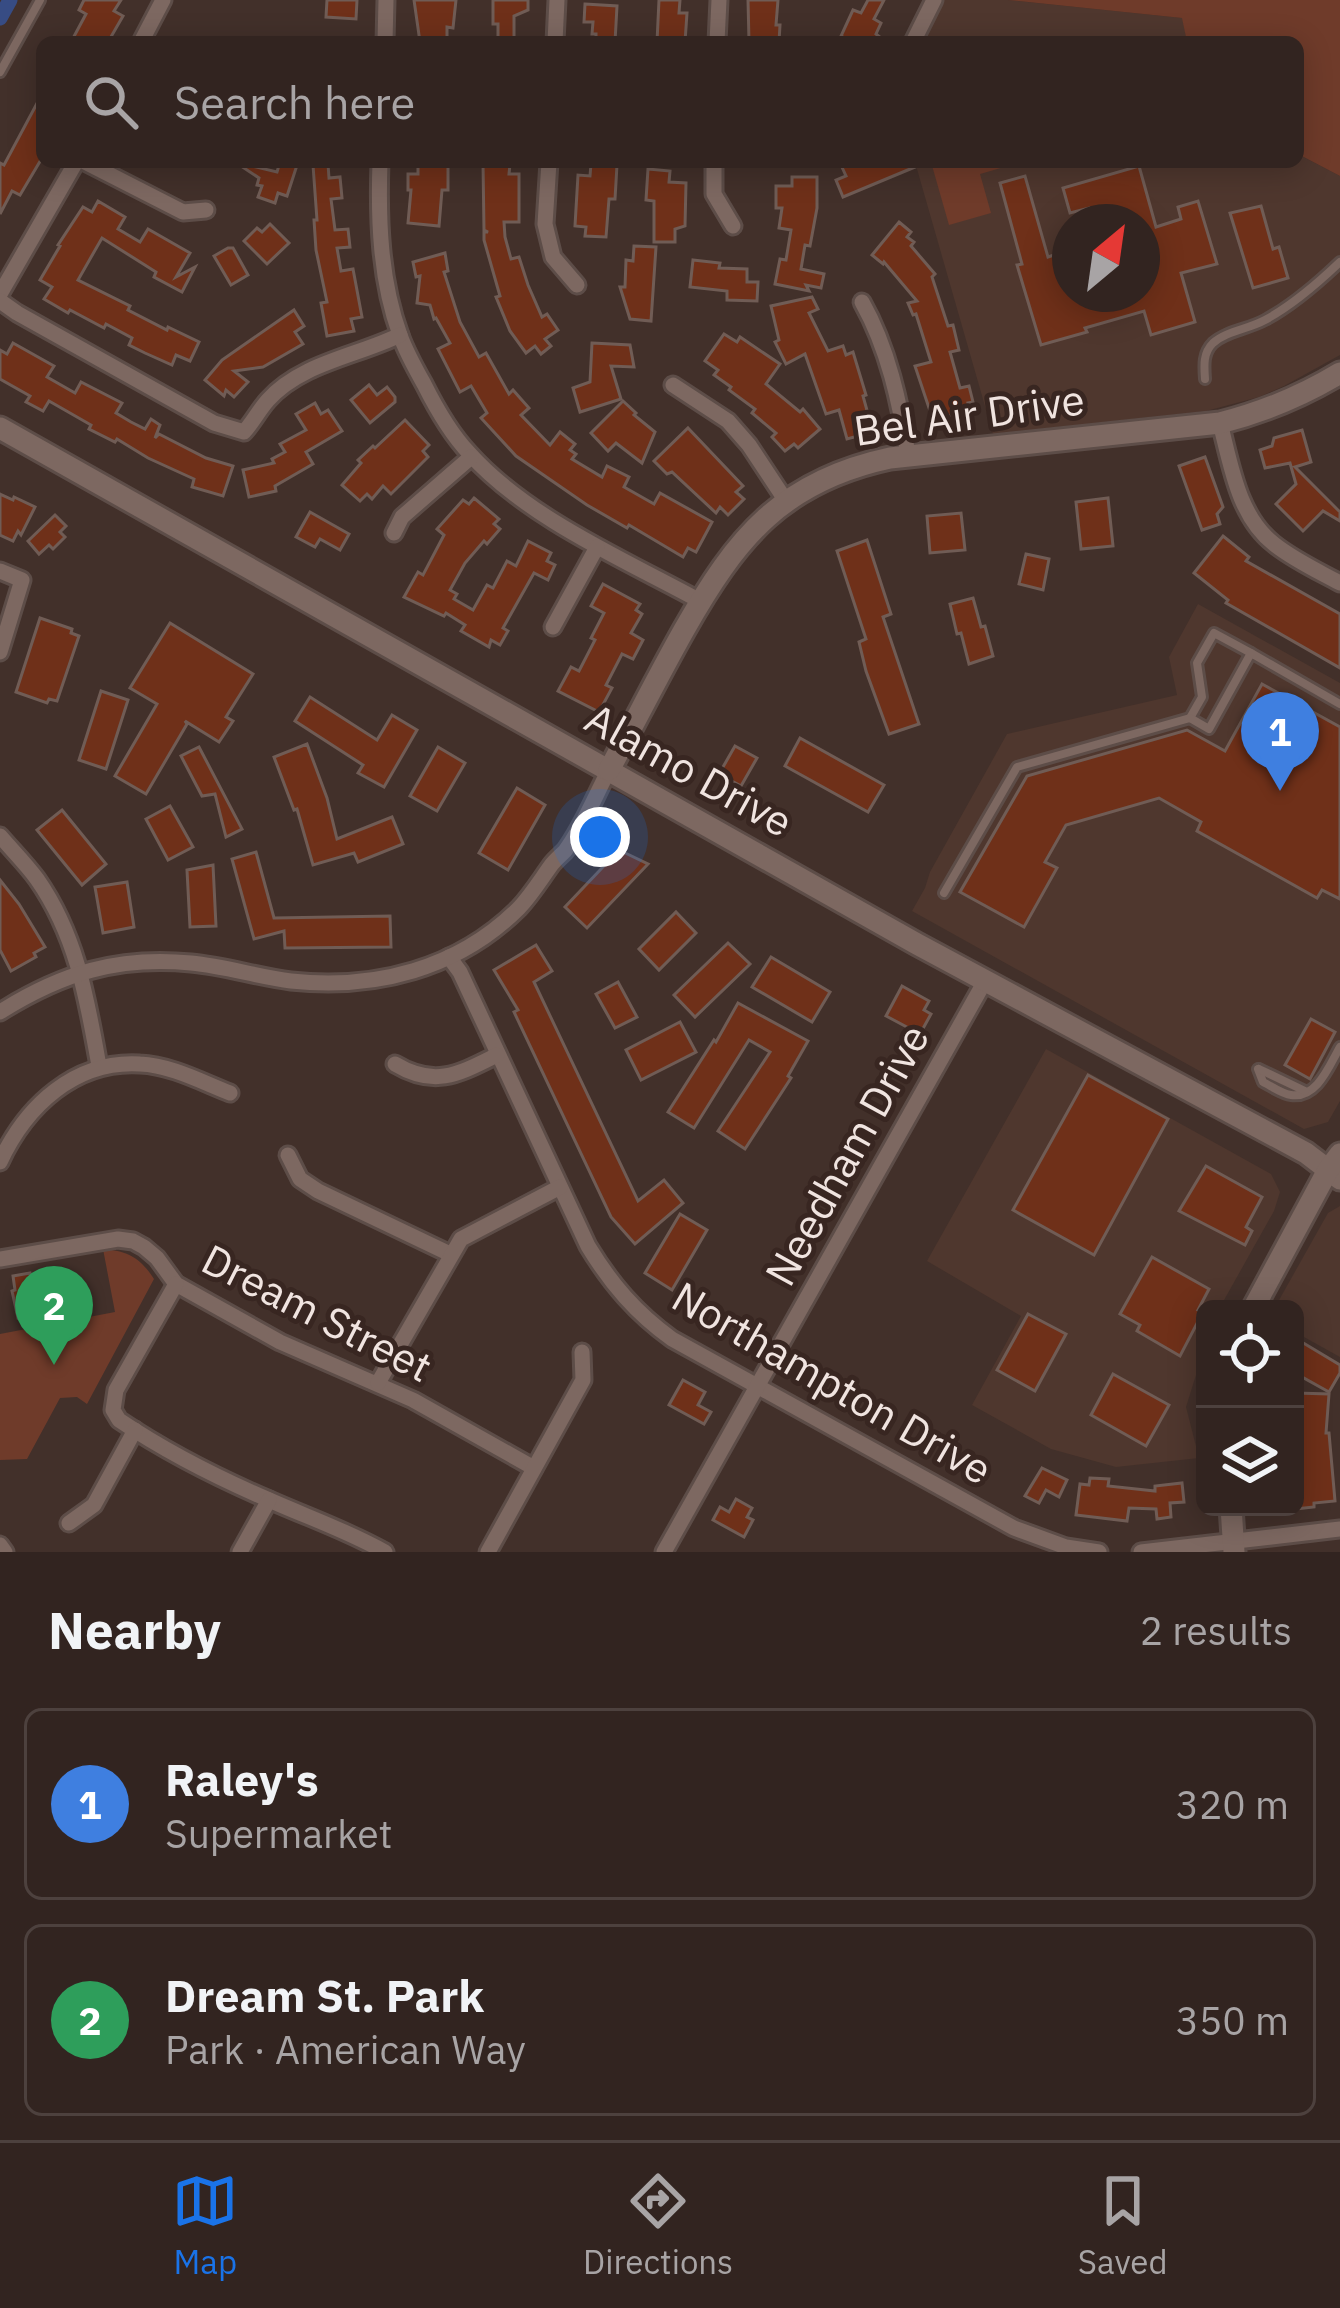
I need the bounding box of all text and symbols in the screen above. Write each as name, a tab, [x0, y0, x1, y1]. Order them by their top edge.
search box	[36, 36, 1304, 168]
icon: search	[78, 69, 144, 135]
text: Search here	[174, 73, 415, 131]
north arrow	[1052, 204, 1160, 312]
street label: Bel Air Drive	[850, 371, 1088, 458]
street label: Alamo Drive	[576, 690, 802, 849]
pin: 1	[1241, 692, 1319, 791]
your location	[570, 807, 630, 867]
street label: Needham Drive	[752, 1014, 941, 1295]
street label: Dream Street	[193, 1231, 441, 1394]
pin: 2	[15, 1266, 93, 1365]
street label: Northampton Drive	[663, 1269, 1002, 1496]
map controls	[1196, 1300, 1304, 1516]
button: locate	[1196, 1300, 1304, 1408]
button: layers	[1196, 1408, 1304, 1516]
text: Nearby	[48, 1597, 221, 1663]
text: 2 results	[1140, 1605, 1292, 1656]
text: Raley's	[165, 1750, 319, 1808]
text: 1	[78, 1779, 102, 1830]
text: 320 m	[1176, 1779, 1289, 1830]
text: Supermarket	[165, 1808, 392, 1859]
text: Dream St. Park	[165, 1966, 484, 2024]
text: 2	[78, 1995, 102, 2046]
text: 350 m	[1176, 1995, 1289, 2046]
text: Park · American Way	[165, 2024, 526, 2075]
tab: Map	[172, 2168, 238, 2283]
tab: Directions	[583, 2168, 733, 2283]
tab: Saved	[1078, 2168, 1168, 2283]

